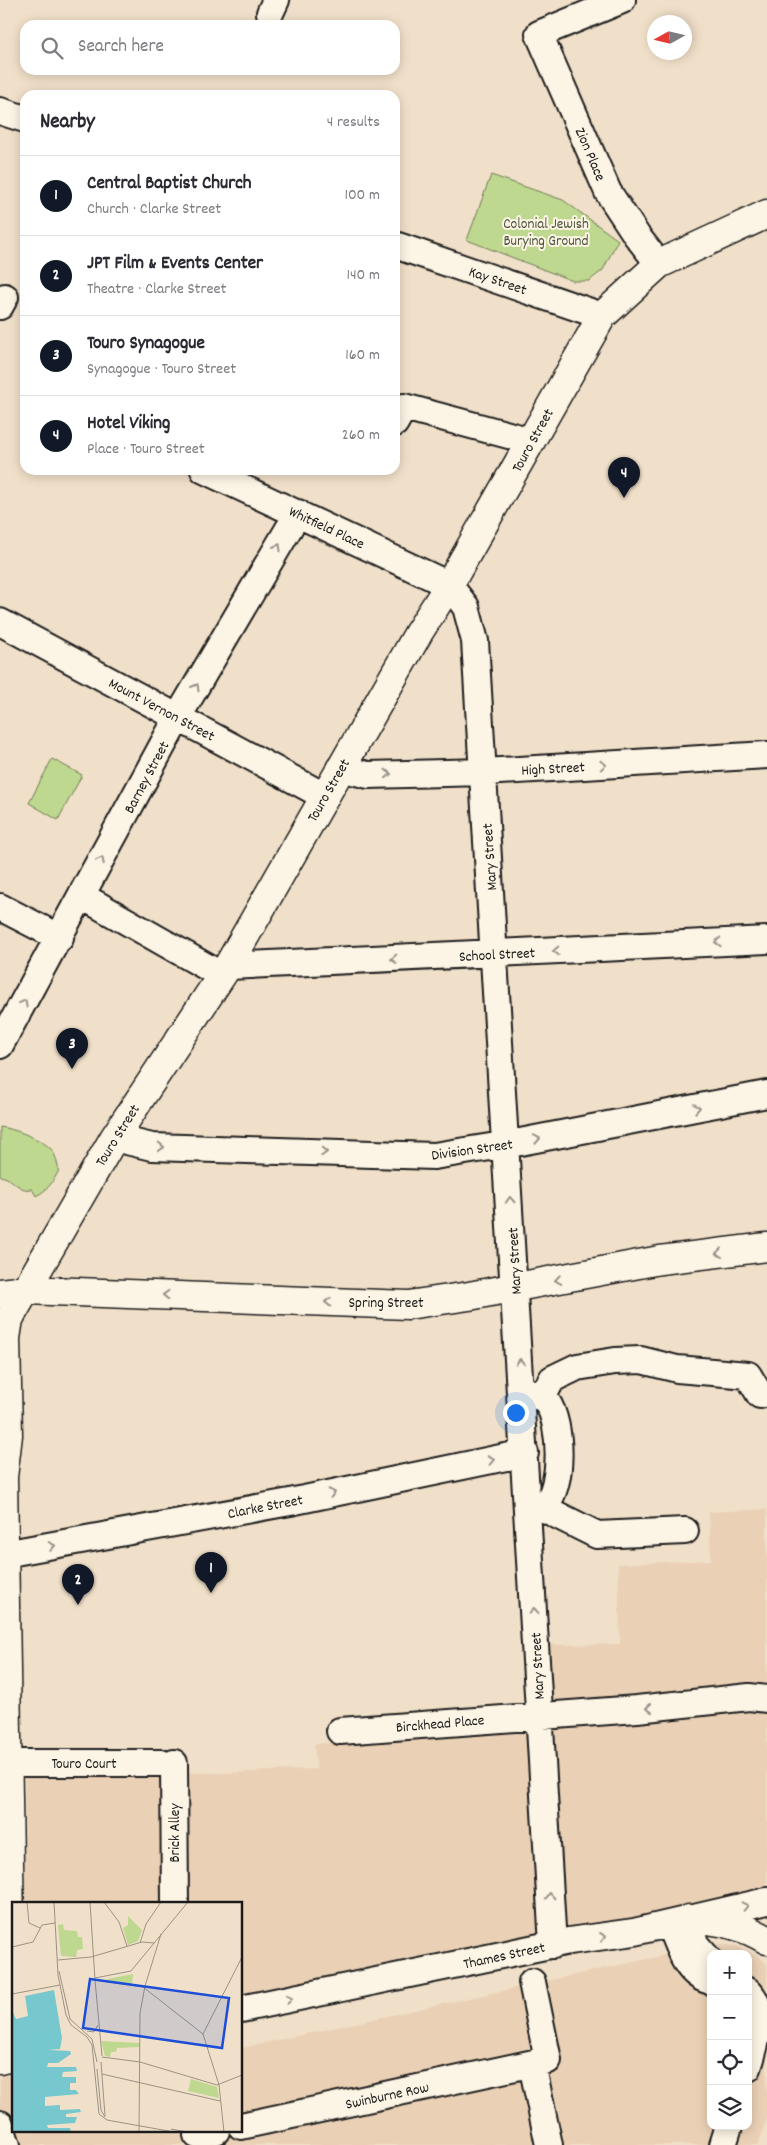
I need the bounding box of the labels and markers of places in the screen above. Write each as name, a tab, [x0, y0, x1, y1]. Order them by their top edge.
pin: 4	[608, 457, 640, 498]
pin: 3	[56, 1028, 88, 1069]
pin: 1	[195, 1552, 227, 1593]
pin: 2	[62, 1564, 94, 1605]

